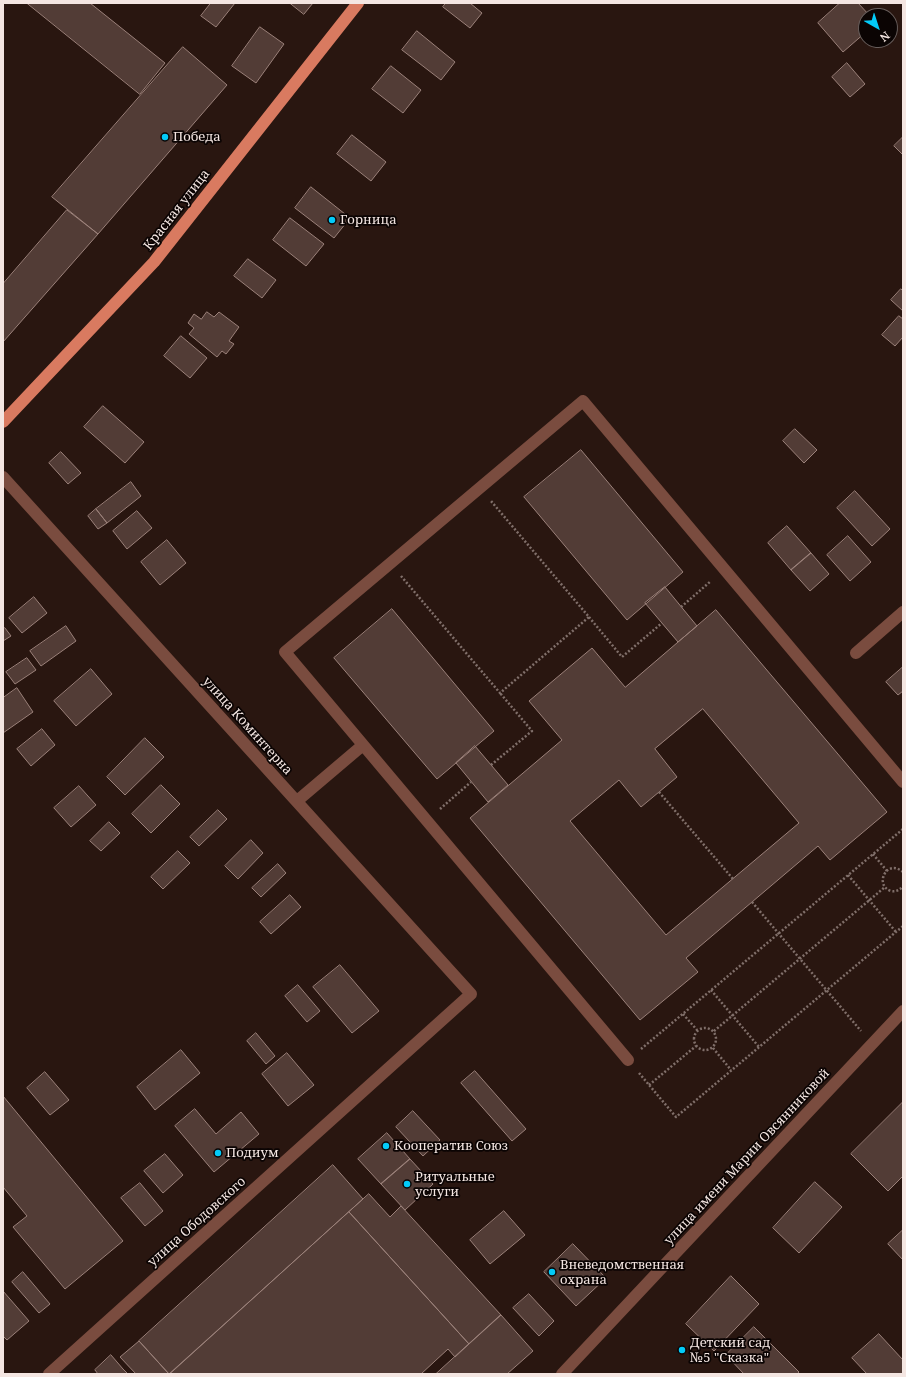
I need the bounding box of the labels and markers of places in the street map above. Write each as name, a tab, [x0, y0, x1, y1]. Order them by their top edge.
place label: Победа	[173, 129, 221, 145]
marker: Победа	[160, 132, 170, 142]
place label: Горница	[340, 212, 397, 228]
marker: Горница	[327, 215, 337, 225]
place label: Кооператив Союз	[394, 1138, 508, 1154]
marker: Кооператив Союз	[381, 1141, 391, 1151]
place label: Подиум	[226, 1145, 279, 1161]
marker: Подиум	[213, 1148, 223, 1158]
place label: Ритуальные услуги	[415, 1169, 495, 1200]
marker: Ритуальные услуги	[402, 1179, 412, 1189]
place label: Вневедомственная охрана	[560, 1257, 684, 1288]
marker: Вневедомственная охрана	[547, 1267, 557, 1277]
place label: Детский сад №5 "Сказка"	[690, 1335, 770, 1366]
marker: Детский сад №5 "Сказка"	[677, 1345, 687, 1355]

